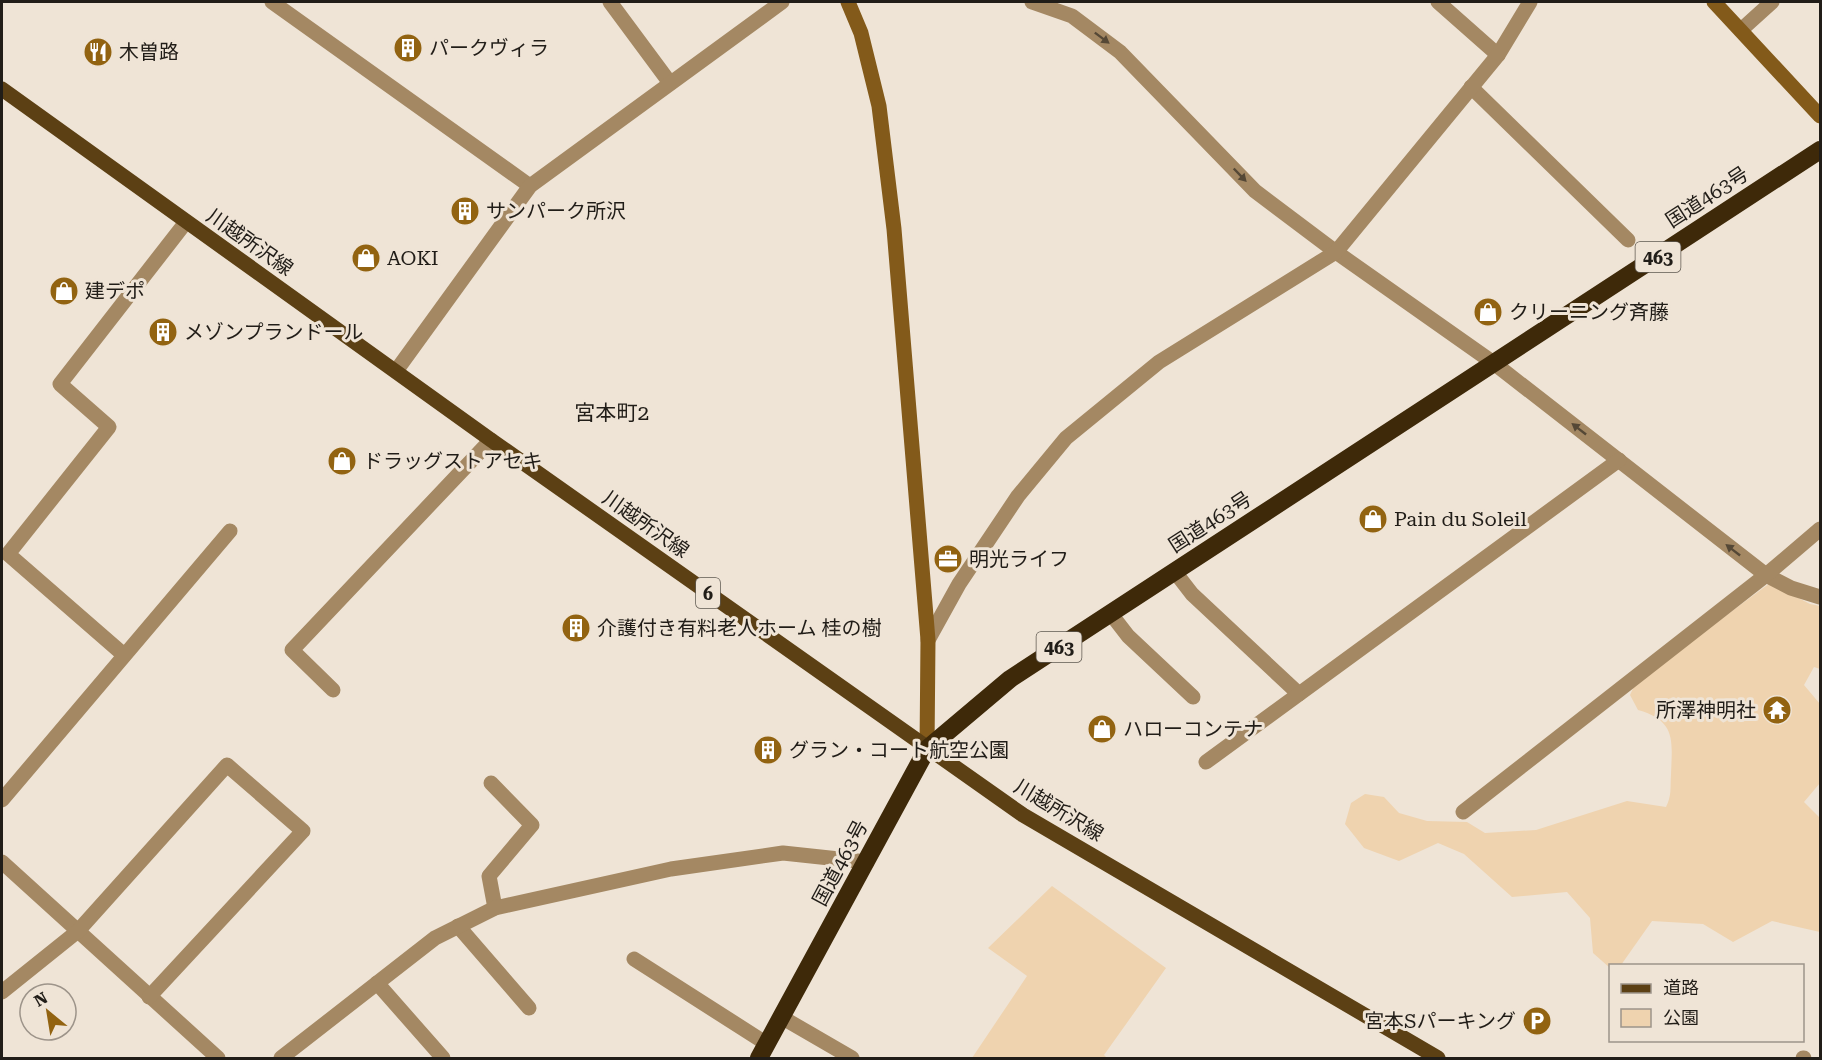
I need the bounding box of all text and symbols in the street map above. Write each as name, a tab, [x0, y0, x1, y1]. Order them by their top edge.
building icon: パークヴィラ	[392, 32, 424, 64]
one-way arrow	[1093, 32, 1109, 44]
restaurant icon: 木曽路	[82, 36, 114, 68]
place label: パークヴィラ	[429, 36, 549, 60]
place label: 木曽路	[119, 40, 179, 64]
street label: 国道463号	[1661, 161, 1753, 233]
one-way arrow	[1233, 168, 1247, 183]
building icon: サンパーク所沢	[449, 195, 481, 227]
place label: サンパーク所沢	[486, 199, 626, 223]
street label: 川越所沢線	[202, 203, 298, 281]
shop icon: AOKI	[350, 242, 382, 274]
road number: 463	[1636, 242, 1680, 272]
place label: AOKI	[387, 246, 439, 270]
shop icon: 建デポ	[48, 275, 80, 307]
place label: 建デポ	[85, 279, 145, 303]
shop icon: クリーニング斉藤	[1472, 296, 1504, 328]
place label: クリーニング斉藤	[1509, 300, 1669, 324]
building icon: メゾンプランドール	[147, 316, 179, 348]
place label: メゾンプランドール	[184, 320, 363, 344]
district label: 宮本町2	[575, 401, 649, 425]
one-way arrow	[1572, 424, 1587, 436]
shop icon: ドラッグストアセキ	[326, 445, 358, 477]
place label: ドラッグストアセキ	[363, 449, 543, 473]
street label: 川越所沢線	[598, 485, 694, 563]
street label: 国道463号	[1164, 486, 1256, 558]
shop icon: Pain du Soleil	[1357, 503, 1389, 535]
place label: Pain du Soleil	[1394, 507, 1527, 531]
office icon: 明光ライフ	[932, 543, 964, 575]
one-way arrow	[1725, 543, 1741, 556]
place label: 明光ライフ	[969, 547, 1069, 571]
road number: 6	[696, 578, 720, 608]
building icon: 介護付き有料老人ホーム 桂の樹	[560, 612, 592, 644]
place label: 介護付き有料老人ホーム 桂の樹	[597, 616, 881, 640]
road number: 463	[1036, 632, 1082, 662]
temple icon: 所澤神明社	[1761, 694, 1793, 726]
place label: 所澤神明社	[1656, 698, 1756, 722]
shop icon: ハローコンテナ	[1086, 713, 1118, 745]
place label: ハローコンテナ	[1123, 717, 1263, 741]
building icon: グラン・コート航空公園	[752, 734, 784, 766]
place label: グラン・コート航空公園	[789, 738, 1009, 762]
street label: 川越所沢線	[1010, 774, 1108, 846]
street label: 国道463号	[807, 816, 873, 910]
legend	[1609, 964, 1804, 1042]
text: 道路	[1663, 977, 1699, 998]
north arrow	[18, 982, 78, 1042]
text: N	[31, 988, 51, 1011]
parking icon: 宮本Sパーキング	[1521, 1005, 1553, 1037]
text: 公園	[1663, 1007, 1699, 1028]
place label: 宮本Sパーキング	[1364, 1009, 1516, 1033]

